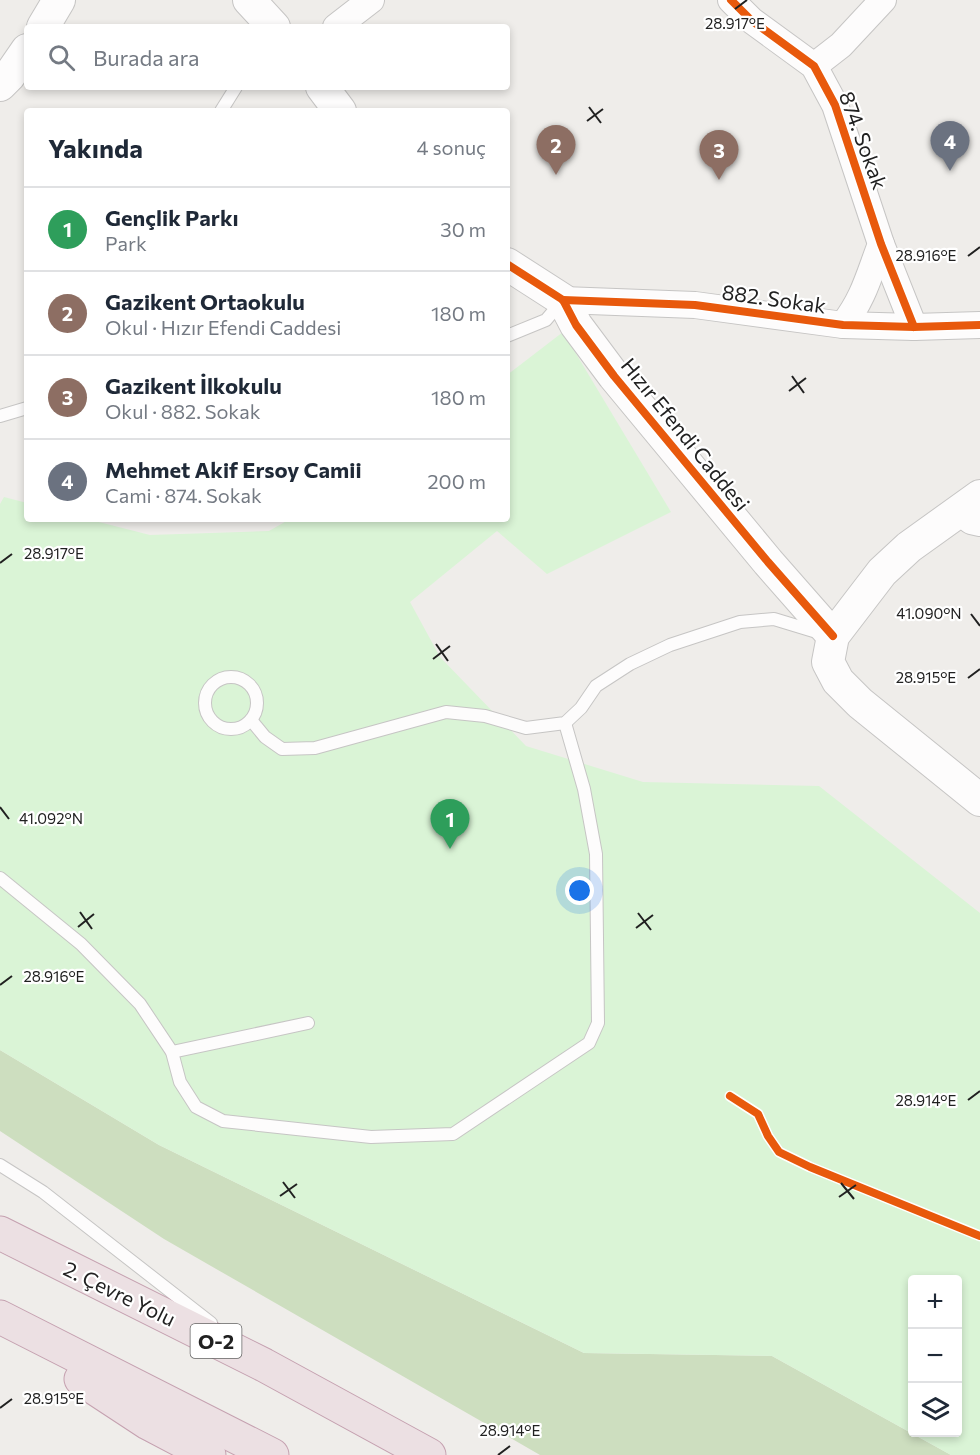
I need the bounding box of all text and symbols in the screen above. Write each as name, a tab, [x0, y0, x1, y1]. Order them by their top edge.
text: 28.917°E	[705, 14, 765, 32]
search box	[24, 24, 510, 90]
icon: search	[45, 41, 78, 74]
text: Burada ara	[93, 44, 200, 71]
street label: 874. Sokak	[835, 88, 893, 192]
pin: 4	[930, 122, 970, 171]
pin: 2	[536, 126, 576, 175]
pin: 3	[700, 130, 738, 180]
text: Yakında	[48, 132, 143, 163]
text: 4 sonuç	[417, 135, 486, 159]
text: Gençlik Parkı	[105, 204, 239, 231]
text: 1	[63, 217, 72, 241]
text: 30 m	[440, 217, 486, 241]
text: Park	[105, 231, 147, 255]
text: 28.916°E	[896, 246, 957, 264]
street label: 882. Sokak	[720, 278, 828, 318]
text: Gazikent Ortaokulu	[105, 288, 305, 315]
text: 2	[62, 301, 73, 325]
text: 180 m	[431, 301, 486, 325]
text: Okul · Hızır Efendi Caddesi	[105, 315, 341, 339]
street label: Hızır Efendi Caddesi	[617, 352, 755, 516]
text: Gazikent İlkokulu	[105, 372, 282, 399]
text: 3	[62, 385, 73, 409]
text: 180 m	[431, 385, 486, 409]
text: Okul · 882. Sokak	[105, 399, 261, 423]
text: Mehmet Akif Ersoy Camii	[105, 456, 362, 483]
text: 4	[61, 469, 74, 493]
text: 200 m	[428, 469, 486, 493]
text: Cami · 874. Sokak	[105, 483, 262, 507]
text: 28.917°E	[24, 544, 84, 562]
text: 41.090°N	[896, 604, 962, 622]
text: 28.915°E	[896, 668, 956, 686]
pin: 1	[430, 800, 470, 849]
text: 41.092°N	[19, 809, 83, 827]
your location	[565, 876, 594, 905]
text: 28.916°E	[24, 967, 85, 985]
text: 28.914°E	[896, 1091, 957, 1109]
street label: 2. Çevre Yolu	[60, 1255, 180, 1331]
map controls	[908, 1275, 962, 1437]
button: +	[908, 1275, 962, 1329]
road number: O-2	[190, 1324, 242, 1358]
button: −	[908, 1329, 962, 1383]
button: layers	[908, 1383, 962, 1437]
text: 28.915°E	[24, 1389, 84, 1407]
text: 28.914°E	[480, 1421, 541, 1439]

